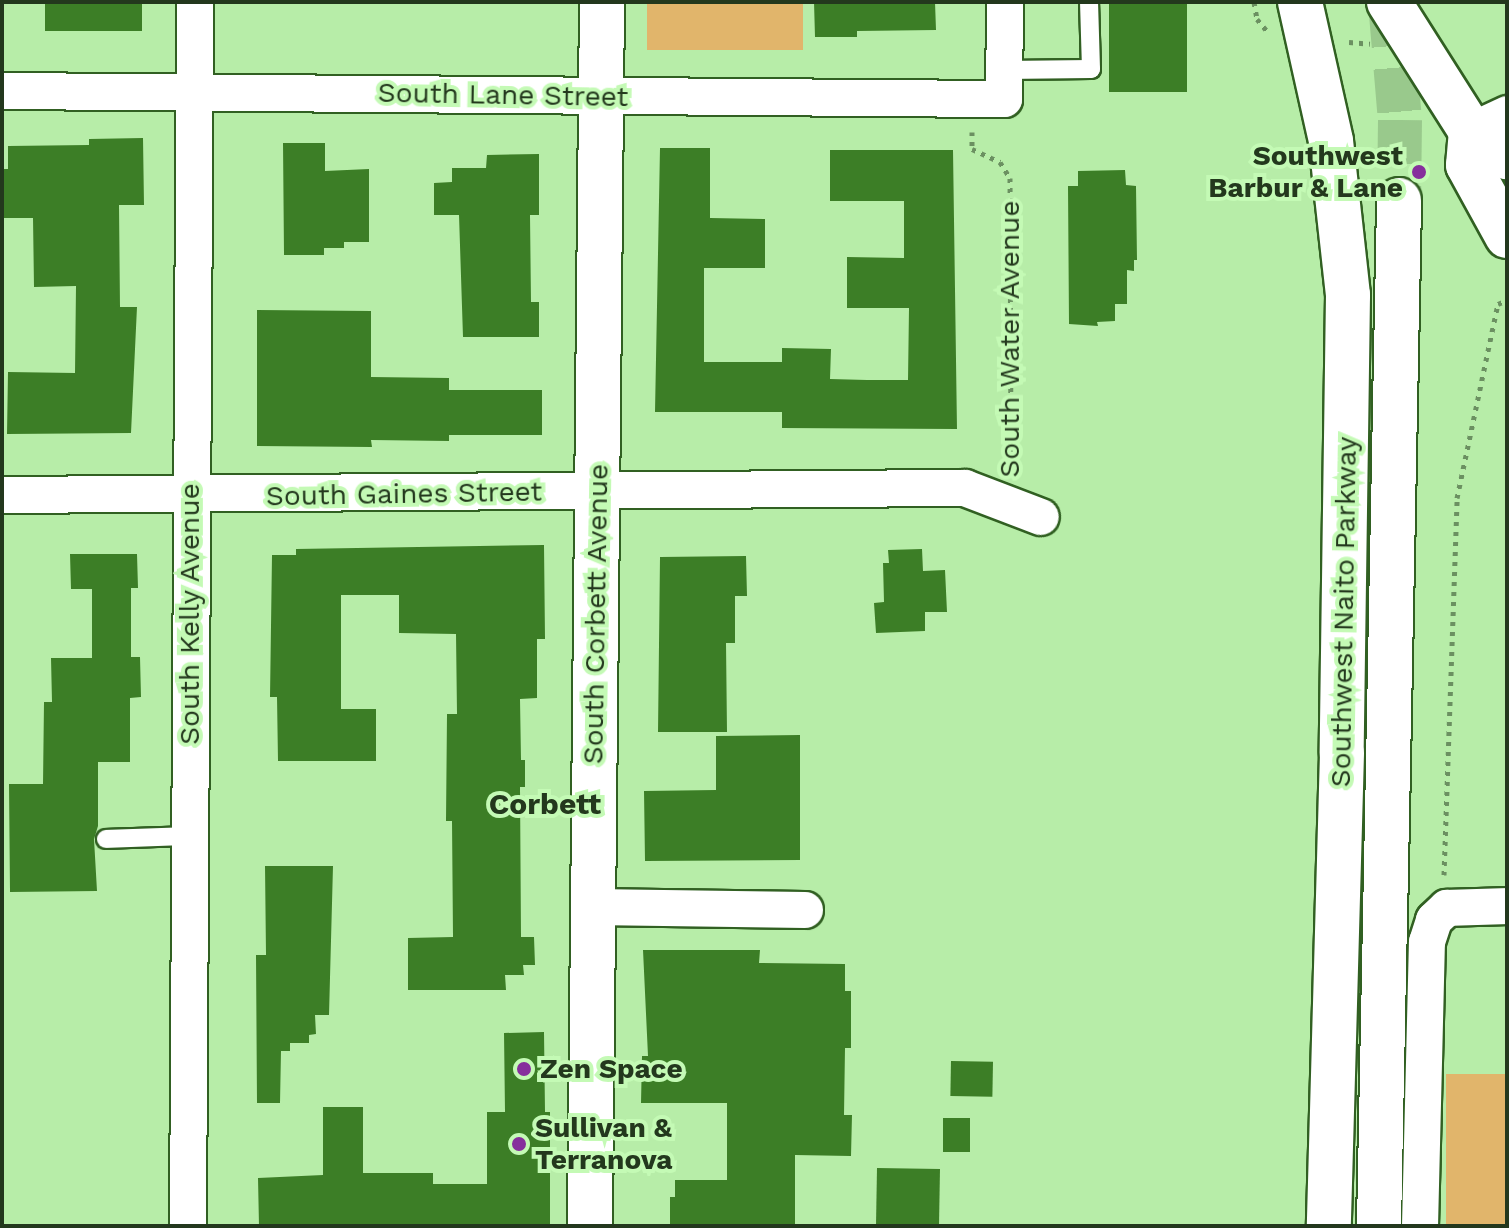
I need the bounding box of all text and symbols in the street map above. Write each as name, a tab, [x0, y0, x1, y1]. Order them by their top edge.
street label: South Lane Street	[377, 76, 629, 114]
place label: Southwest Barbur & Lane	[1208, 139, 1403, 205]
marker: Southwest Barbur & Lane	[1410, 163, 1428, 181]
street label: South Water Avenue	[993, 199, 1027, 479]
street label: Southwest Naito Parkway	[1324, 436, 1364, 788]
street label: South Corbett Avenue	[577, 463, 615, 765]
street label: South Gaines Street	[266, 475, 542, 513]
street label: South Kelly Avenue	[173, 482, 207, 746]
district label: Corbett	[489, 786, 601, 822]
place label: Zen Space	[540, 1052, 683, 1086]
marker: Zen Space	[515, 1060, 533, 1078]
place label: Sullivan & Terranova	[535, 1111, 673, 1177]
marker: Sullivan & Terranova	[510, 1135, 528, 1153]

